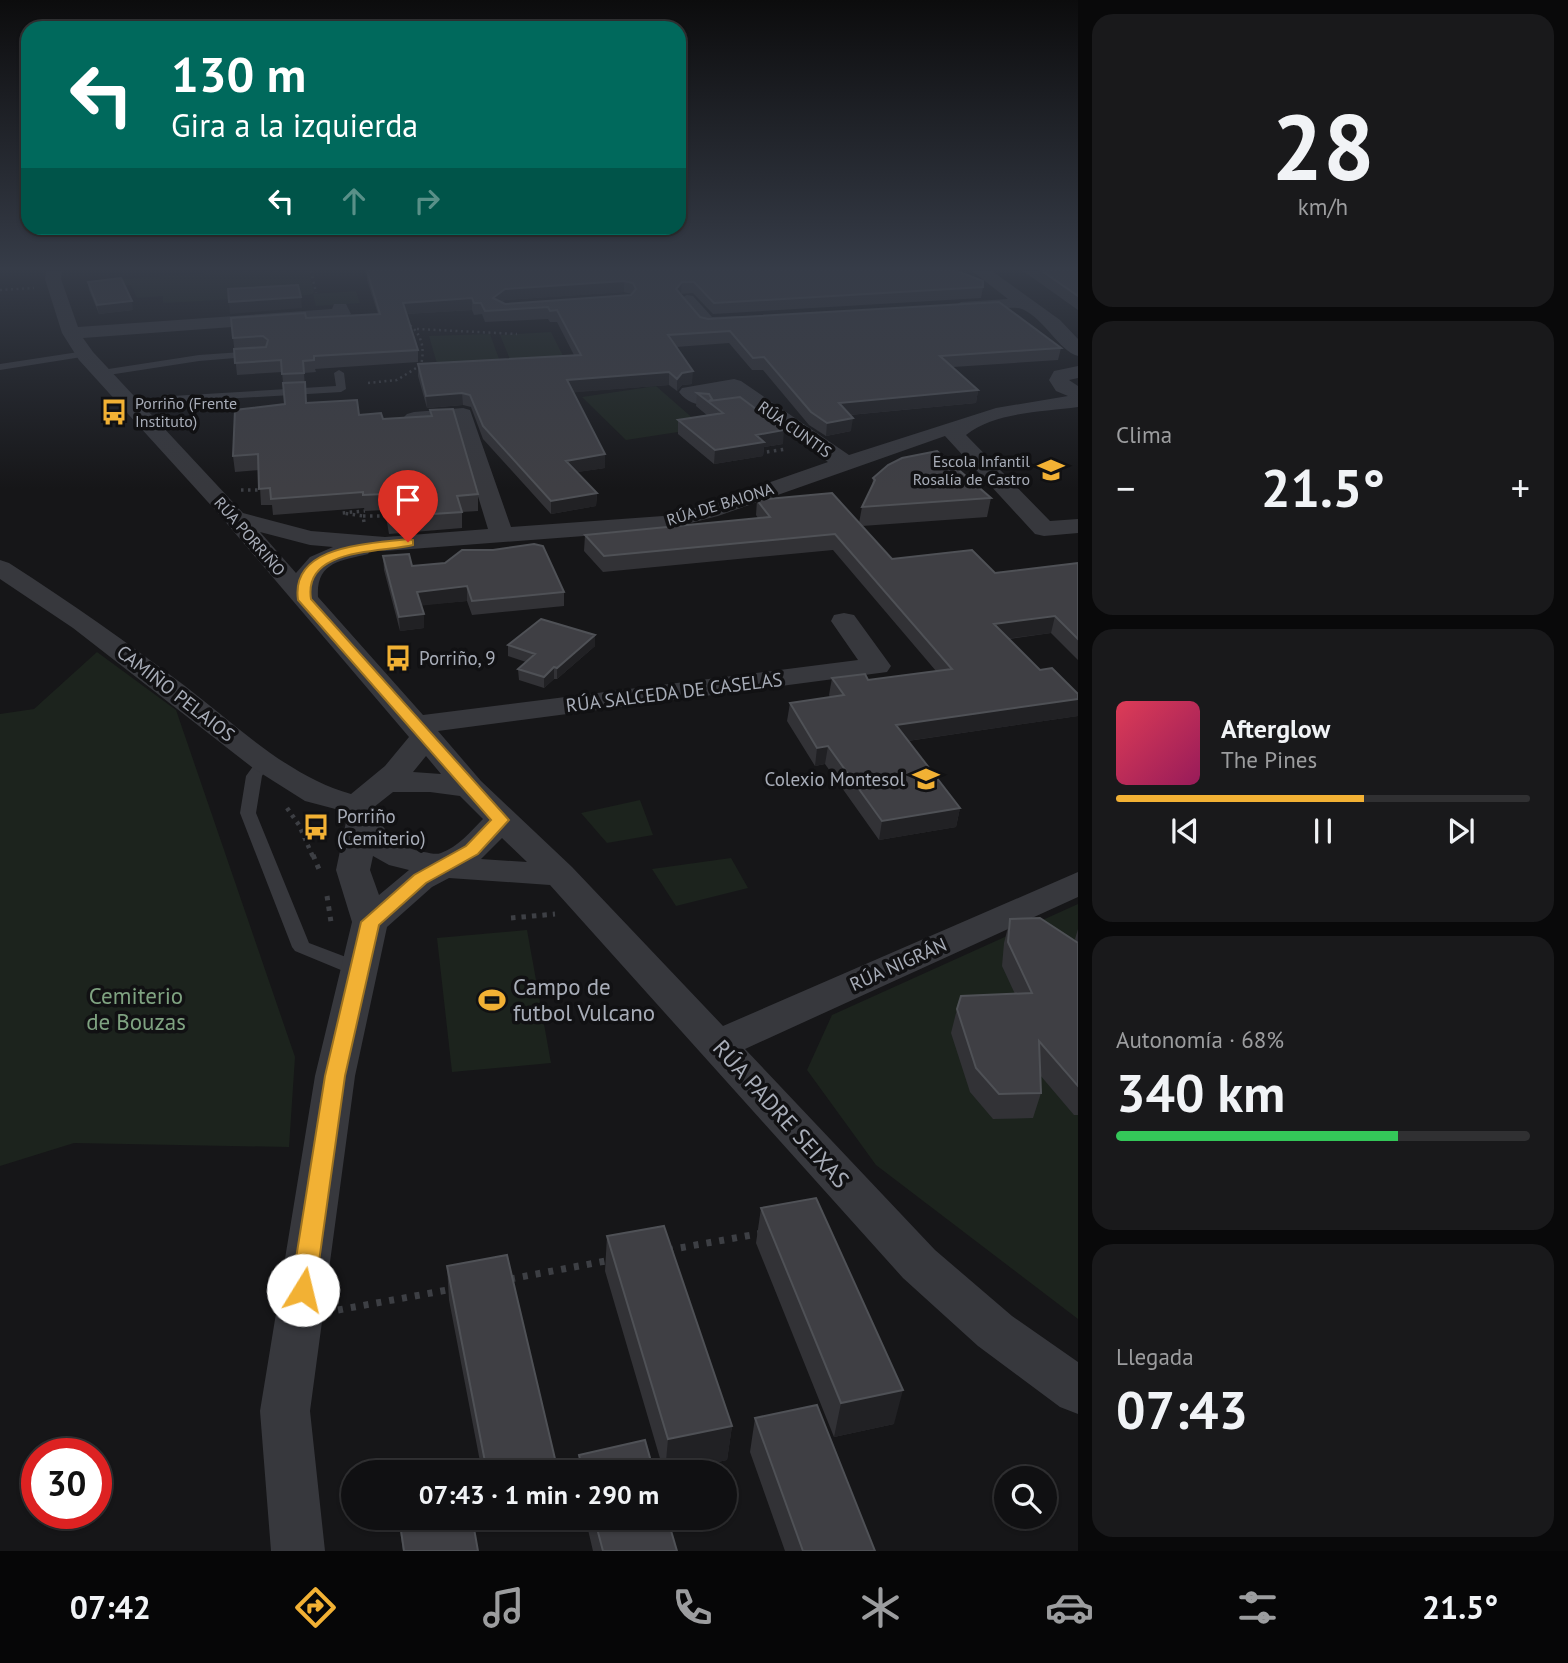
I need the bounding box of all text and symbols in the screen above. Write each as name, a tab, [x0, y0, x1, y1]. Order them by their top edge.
text: 130 m	[171, 42, 306, 106]
icon: left	[56, 49, 147, 140]
text: 28	[1271, 87, 1375, 205]
text: Gira a la izquierda	[171, 104, 418, 146]
icon: left	[262, 182, 300, 220]
icon: ahead	[335, 182, 373, 220]
icon: right	[408, 182, 446, 220]
text: km/h	[1298, 192, 1348, 221]
place label: Porriño (Frente Instituto)	[135, 393, 237, 431]
street label: RÚA CUNTIS	[754, 396, 836, 462]
bus stop icon: Porriño (Frente Instituto)	[99, 397, 129, 427]
text: Clima	[1116, 420, 1172, 449]
place label: Escola Infantil Rosalía de Castro	[913, 451, 1030, 489]
text: 21.5°	[1261, 454, 1385, 521]
school or university icon: Escola Infantil Rosalía de Castro	[1036, 455, 1066, 485]
text: −	[1116, 463, 1135, 512]
text: +	[1511, 463, 1530, 512]
pin	[378, 470, 438, 542]
street label: RÚA DE BAIONA	[664, 478, 776, 530]
icon: arrive	[389, 481, 427, 519]
street label: RÚA PORRIÑO	[210, 492, 290, 580]
street label: CAMIÑO PELAIOS	[112, 639, 240, 747]
bus stop icon: Porriño, 9	[383, 643, 413, 673]
place label: Porriño, 9	[419, 646, 496, 670]
street label: RÚA SALCEDA DE CASELAS	[564, 667, 784, 717]
text: Afterglow	[1221, 712, 1330, 745]
text: The Pines	[1221, 745, 1317, 774]
school or university icon: Colexio Montesol	[911, 764, 941, 794]
place label: Colexio Montesol	[765, 767, 905, 791]
place label: Porriño (Cemiterio)	[337, 804, 426, 850]
bus stop icon: Porriño (Cemiterio)	[301, 812, 331, 842]
icon: previous	[1166, 812, 1204, 850]
icon: pause	[1304, 812, 1342, 850]
icon: next	[1442, 812, 1480, 850]
street label: RÚA NIGRÁN	[846, 932, 950, 996]
place label: Campo de futbol Vulcano	[513, 972, 655, 1027]
park label: Cemiterio de Bouzas	[86, 981, 186, 1036]
sports icon: Campo de futbol Vulcano	[477, 985, 507, 1015]
text: Autonomía · 68%	[1116, 1025, 1284, 1054]
street label: RÚA PADRE SEIXAS	[707, 1033, 856, 1194]
text: 340 km	[1116, 1059, 1285, 1126]
position arrow	[266, 1253, 340, 1327]
text: Llegada	[1116, 1342, 1194, 1371]
text: 07:43	[1116, 1376, 1248, 1443]
speed limit sign: 30	[21, 1438, 112, 1529]
map controls	[994, 1466, 1057, 1529]
button: search	[994, 1466, 1057, 1529]
text: 07:43 · 1 min · 290 m	[419, 1478, 659, 1511]
icon: directions	[291, 1583, 340, 1632]
icon: music	[479, 1583, 528, 1632]
icon: phone	[668, 1583, 717, 1632]
icon: climate	[856, 1583, 905, 1632]
icon: car	[1045, 1583, 1094, 1632]
icon: filters	[1233, 1583, 1282, 1632]
text: 07:42	[70, 1586, 151, 1628]
text: 21.5°	[1422, 1586, 1498, 1628]

